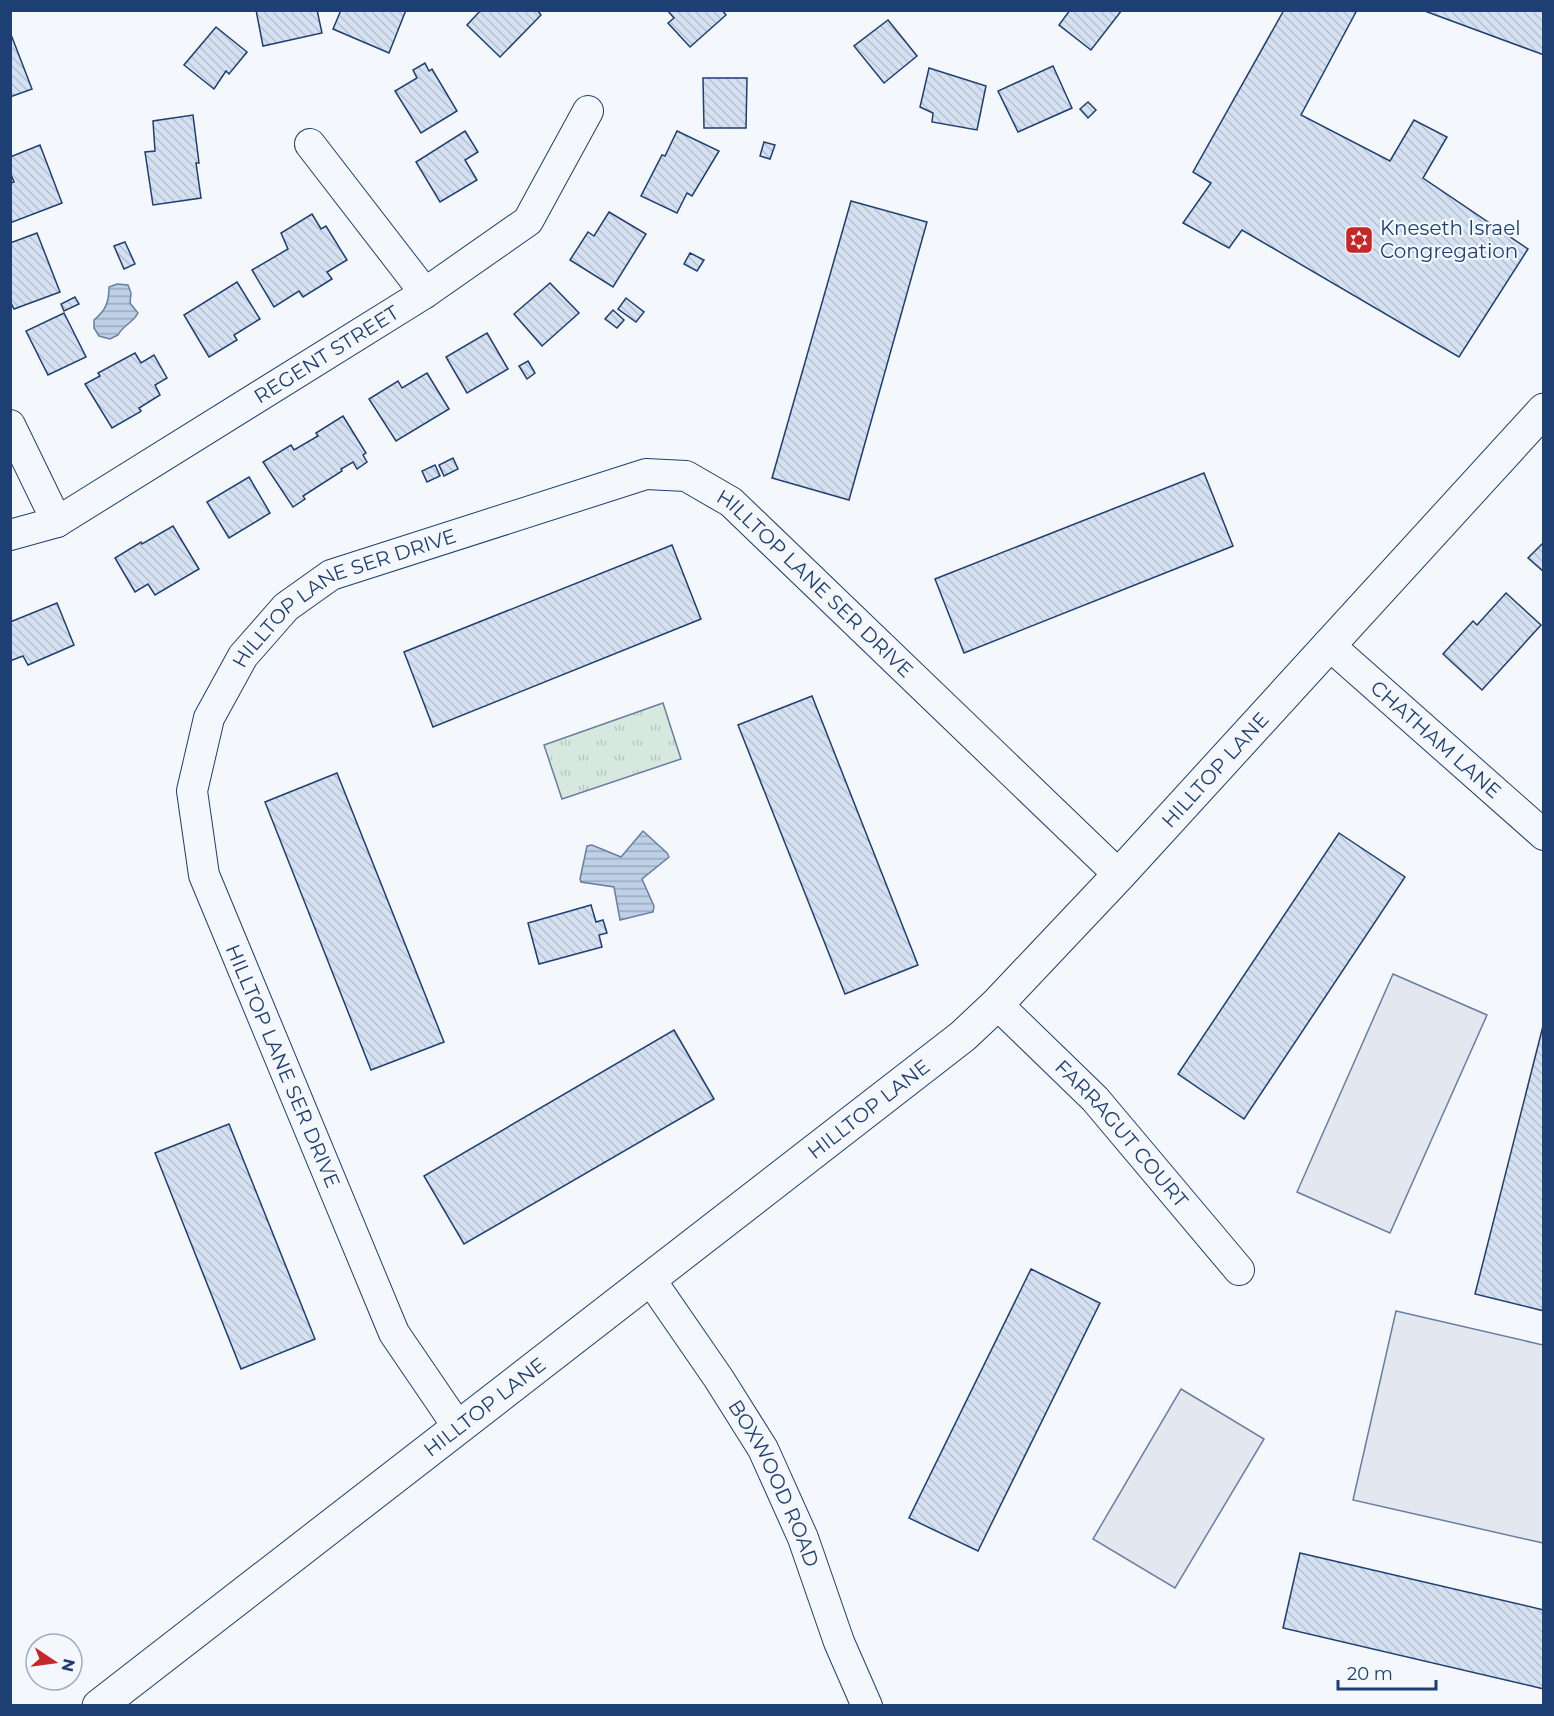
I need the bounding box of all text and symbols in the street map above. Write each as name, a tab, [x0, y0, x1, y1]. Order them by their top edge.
place label: Kneseth Israel Congregation	[1380, 216, 1521, 263]
synagogue icon: Kneseth Israel Congregation	[1343, 224, 1375, 256]
street label: REGENT STREET	[250, 300, 404, 408]
street label: HILLTOP LANE SER DRIVE	[712, 484, 918, 682]
street label: HILLTOP LANE SER DRIVE	[227, 524, 459, 672]
street label: CHATHAM LANE	[1366, 675, 1506, 803]
street label: HILLTOP LANE	[1156, 707, 1274, 833]
street label: HILLTOP LANE SER DRIVE	[221, 941, 345, 1191]
street label: HILLTOP LANE	[803, 1054, 934, 1164]
street label: FARRAGUT COURT	[1050, 1055, 1193, 1213]
street label: HILLTOP LANE	[419, 1352, 550, 1462]
street label: BOXWOOD ROAD	[723, 1395, 824, 1570]
north arrow	[24, 1632, 84, 1692]
scale bar	[1338, 1653, 1436, 1691]
text: N	[57, 1657, 79, 1674]
text: 20 m	[1347, 1663, 1393, 1685]

